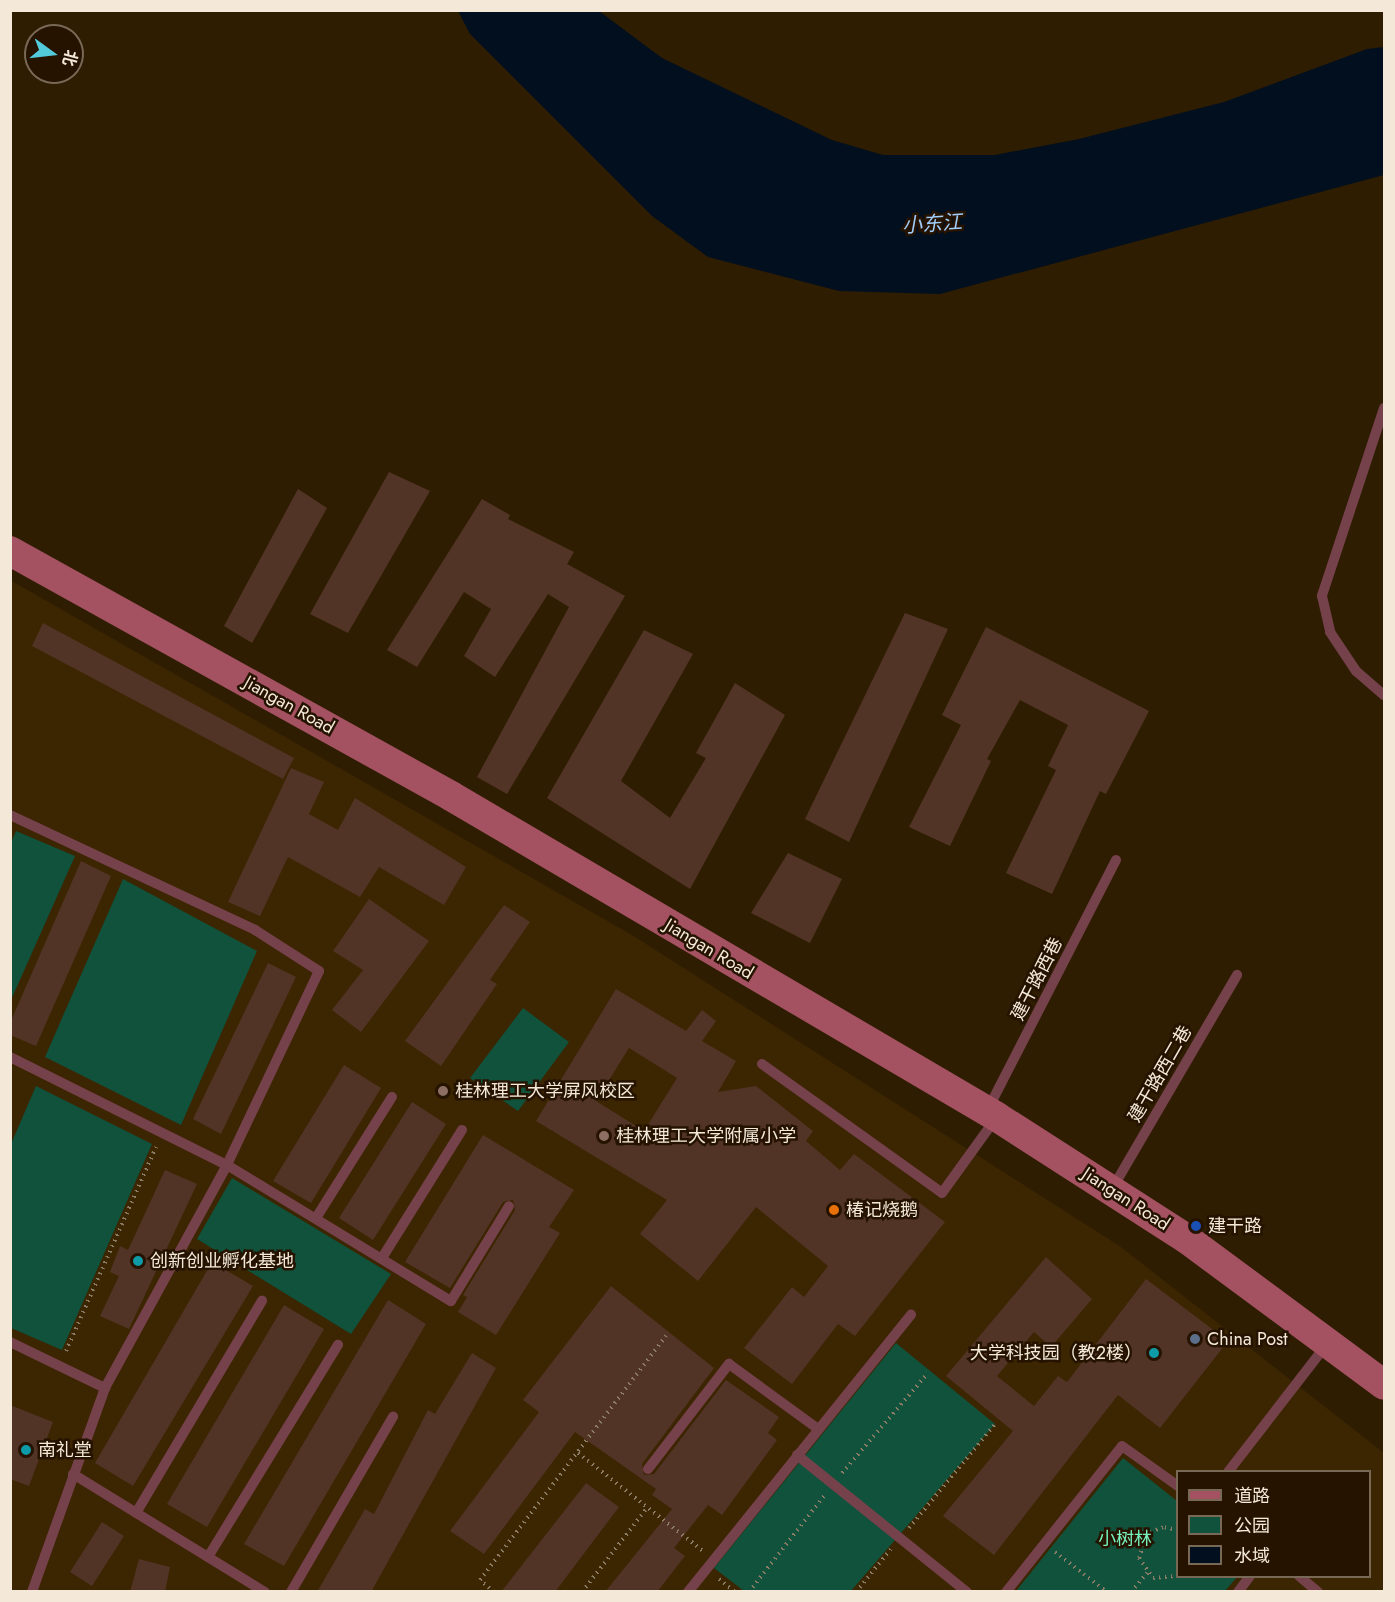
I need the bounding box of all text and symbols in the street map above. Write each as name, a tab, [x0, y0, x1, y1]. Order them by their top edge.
north arrow	[24, 24, 84, 84]
text: 北	[57, 48, 83, 69]
water label: 小东江	[901, 210, 963, 238]
street label: Jiangan Road	[240, 671, 338, 739]
street label: Jiangan Road	[661, 914, 757, 984]
street label: 建干路西巷	[1007, 934, 1067, 1024]
street label: 建干路西二巷	[1124, 1022, 1196, 1126]
place label: 桂林理工大学屏风校区	[455, 1080, 635, 1102]
marker: 桂林理工大学屏风校区	[436, 1084, 450, 1098]
place label: 桂林理工大学附属小学	[616, 1125, 796, 1147]
marker: 桂林理工大学附属小学	[597, 1129, 611, 1143]
street label: Jiangan Road	[1078, 1163, 1174, 1235]
place label: 椿记烧鹅	[846, 1199, 918, 1221]
marker: 椿记烧鹅	[827, 1203, 841, 1217]
place label: 建干路	[1208, 1215, 1262, 1237]
marker: 建干路	[1189, 1219, 1203, 1233]
place label: 创新创业孵化基地	[150, 1250, 294, 1272]
marker: 创新创业孵化基地	[131, 1254, 145, 1268]
place label: China Post	[1207, 1328, 1288, 1350]
marker: China Post	[1188, 1332, 1202, 1346]
place label: 大学科技园（教2楼）	[970, 1342, 1142, 1364]
marker: 大学科技园（教2楼）	[1147, 1346, 1161, 1360]
place label: 南礼堂	[38, 1439, 92, 1461]
marker: 南礼堂	[19, 1443, 33, 1457]
legend	[1176, 1470, 1371, 1578]
text: 道路	[1234, 1483, 1270, 1509]
text: 公园	[1234, 1513, 1270, 1539]
park label: 小树林	[1098, 1528, 1152, 1550]
text: 水域	[1234, 1543, 1270, 1569]

